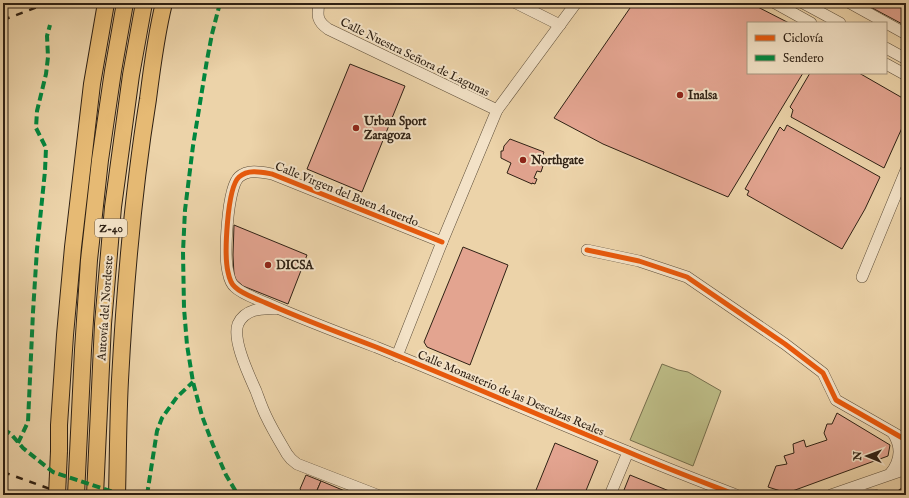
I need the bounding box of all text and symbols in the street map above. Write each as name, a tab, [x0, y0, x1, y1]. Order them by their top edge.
street label: Calle Nuestra Señora de Lagunas	[338, 15, 492, 100]
legend	[747, 22, 887, 74]
text: Ciclovía	[783, 31, 824, 46]
text: Sendero	[783, 51, 824, 66]
place label: Inalsa	[688, 88, 718, 103]
marker: Inalsa	[675, 90, 685, 100]
place label: Urban Sport Zaragoza	[363, 114, 427, 144]
marker: Urban Sport Zaragoza	[351, 123, 361, 133]
place label: Northgate	[530, 153, 584, 169]
marker: Northgate	[518, 155, 528, 165]
street label: Calle Virgen del Buen Acuerdo	[273, 159, 421, 230]
road number: Z-40	[95, 219, 127, 237]
street label: Autovía del Nordeste	[94, 254, 117, 362]
place label: DICSA	[276, 258, 314, 273]
marker: DICSA	[263, 260, 273, 270]
street label: Calle Monasterio de las Descalzas Reales	[415, 347, 606, 440]
north arrow	[847, 436, 887, 476]
text: N	[851, 450, 865, 462]

